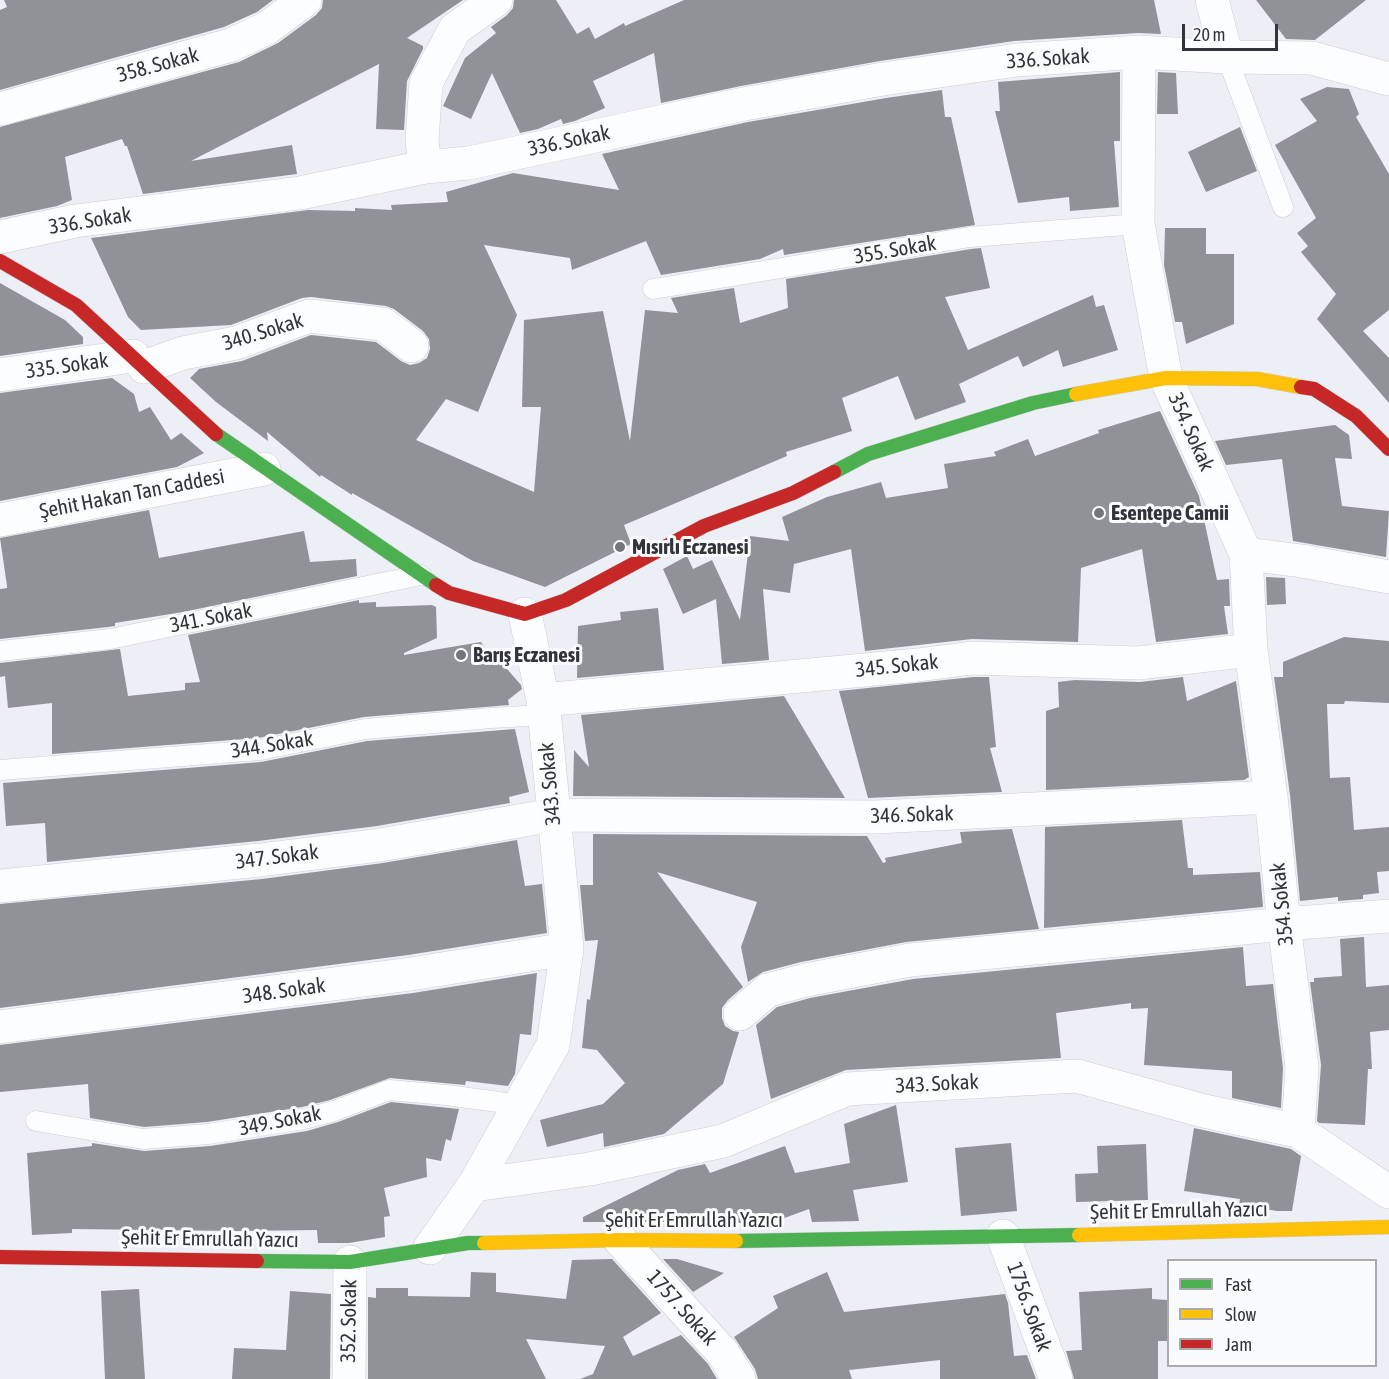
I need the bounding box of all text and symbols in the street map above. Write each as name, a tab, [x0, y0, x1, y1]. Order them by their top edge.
scale bar	[1185, 12, 1281, 50]
text: 20 m	[1193, 24, 1225, 45]
street label: 358. Sokak	[115, 42, 201, 88]
street label: 336. Sokak	[1006, 44, 1090, 74]
street label: 336. Sokak	[526, 120, 612, 162]
street label: 336. Sokak	[47, 202, 133, 240]
street label: 355. Sokak	[852, 230, 938, 270]
street label: 340. Sokak	[220, 308, 306, 356]
street label: 335. Sokak	[24, 348, 110, 384]
street label: 354. Sokak	[1163, 389, 1219, 475]
street label: Şehit Hakan Tan Caddesi	[37, 464, 227, 524]
place label: Esentepe Camii	[1111, 500, 1229, 526]
marker: Esentepe Camii	[1092, 506, 1106, 520]
place label: Mısırlı Eczanesi	[632, 534, 749, 560]
marker: Mısırlı Eczanesi	[613, 540, 627, 554]
street label: 341. Sokak	[168, 598, 254, 638]
place label: Barış Eczanesi	[473, 642, 580, 668]
marker: Barış Eczanesi	[454, 648, 468, 662]
street label: 345. Sokak	[854, 649, 940, 683]
street label: 344. Sokak	[229, 726, 315, 764]
street label: 343. Sokak	[534, 741, 566, 827]
street label: 346. Sokak	[870, 801, 954, 829]
street label: 347. Sokak	[234, 839, 320, 875]
street label: 354. Sokak	[1265, 861, 1299, 947]
street label: 348. Sokak	[241, 973, 327, 1009]
street label: 343. Sokak	[895, 1069, 979, 1099]
street label: 349. Sokak	[237, 1101, 323, 1141]
street label: Şehit Er Emrullah Yazıcı	[1090, 1197, 1268, 1225]
street label: Şehit Er Emrullah Yazıcı	[605, 1207, 783, 1233]
street label: Şehit Er Emrullah Yazıcı	[121, 1225, 299, 1253]
street label: 1756. Sokak	[1001, 1259, 1057, 1355]
legend	[1167, 1259, 1377, 1367]
street label: 1757. Sokak	[642, 1265, 722, 1351]
text: Fast	[1225, 1274, 1252, 1295]
street label: 352. Sokak	[336, 1279, 362, 1363]
text: Slow	[1225, 1304, 1256, 1325]
text: Jam	[1225, 1334, 1252, 1355]

